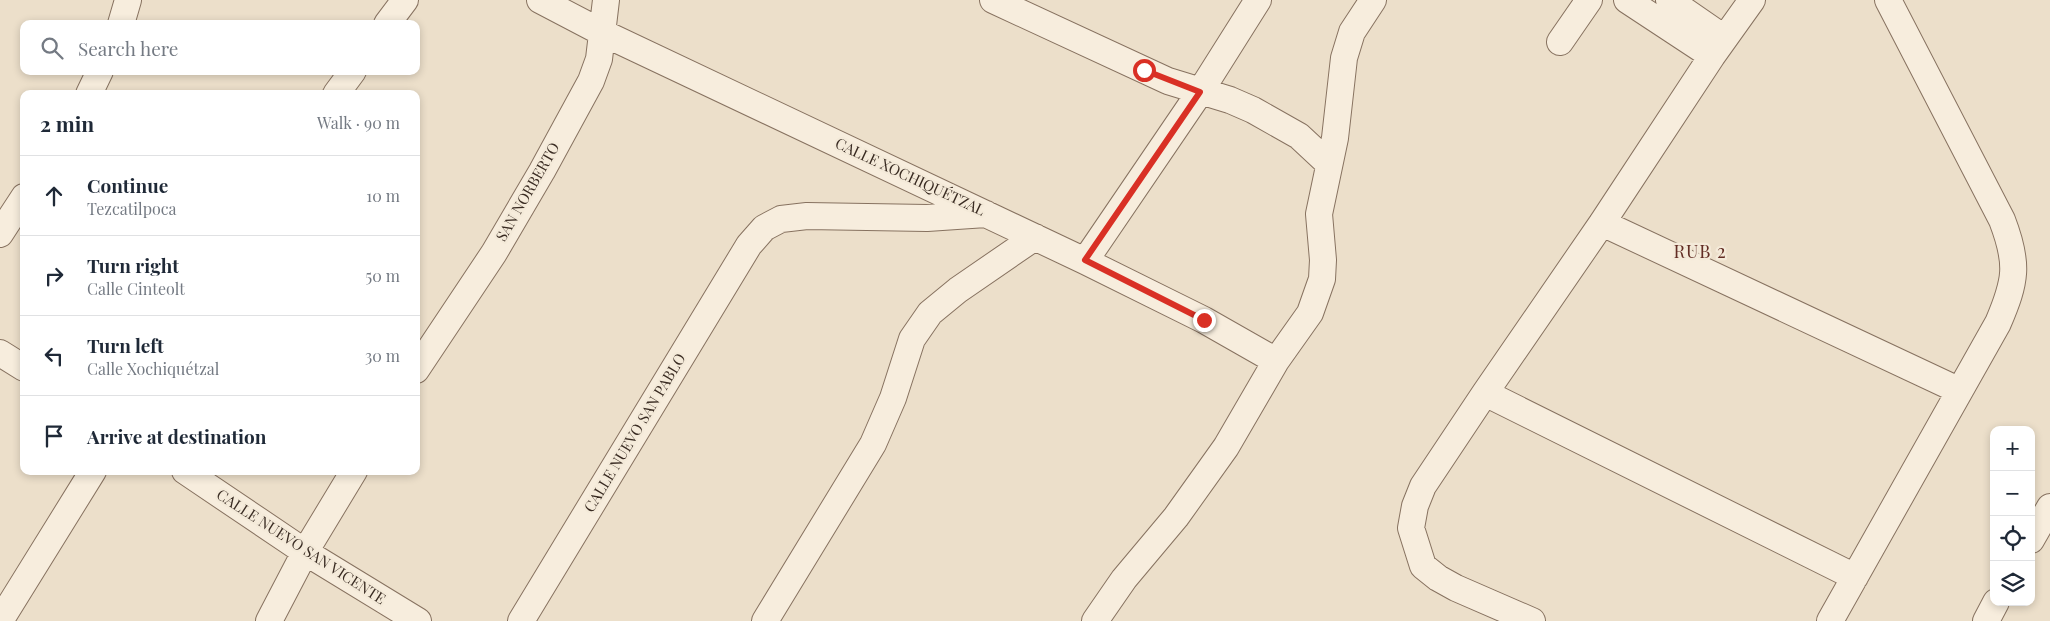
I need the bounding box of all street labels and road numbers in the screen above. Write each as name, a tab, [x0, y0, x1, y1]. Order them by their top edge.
street label: CALLE XOCHIQUÉTZAL	[832, 133, 989, 220]
street label: SAN NORBERTO	[491, 138, 564, 245]
street label: CALLE NUEVO SAN PABLO	[579, 349, 690, 516]
street label: CALLE NUEVO SAN VICENTE	[213, 484, 390, 608]

